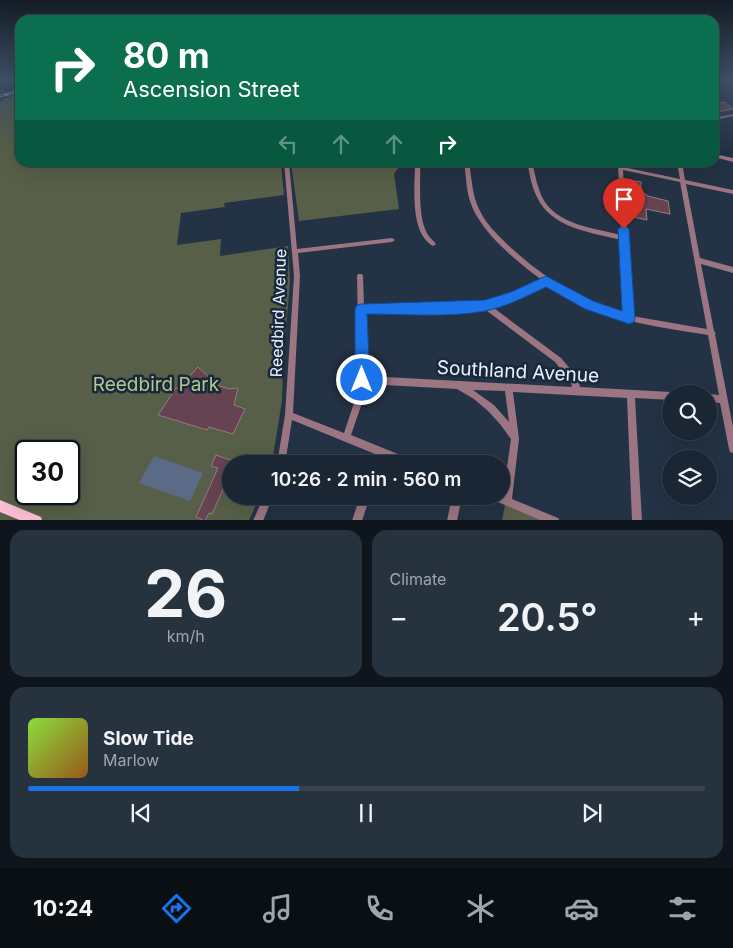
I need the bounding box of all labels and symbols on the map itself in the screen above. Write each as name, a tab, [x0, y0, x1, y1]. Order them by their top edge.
pin	[603, 178, 645, 229]
street label: Reedbird Avenue	[266, 248, 290, 378]
position arrow	[335, 353, 387, 405]
street label: Southland Avenue	[436, 356, 600, 387]
park label: Reedbird Park	[93, 373, 220, 396]
speed limit sign: 30	[15, 440, 80, 505]

